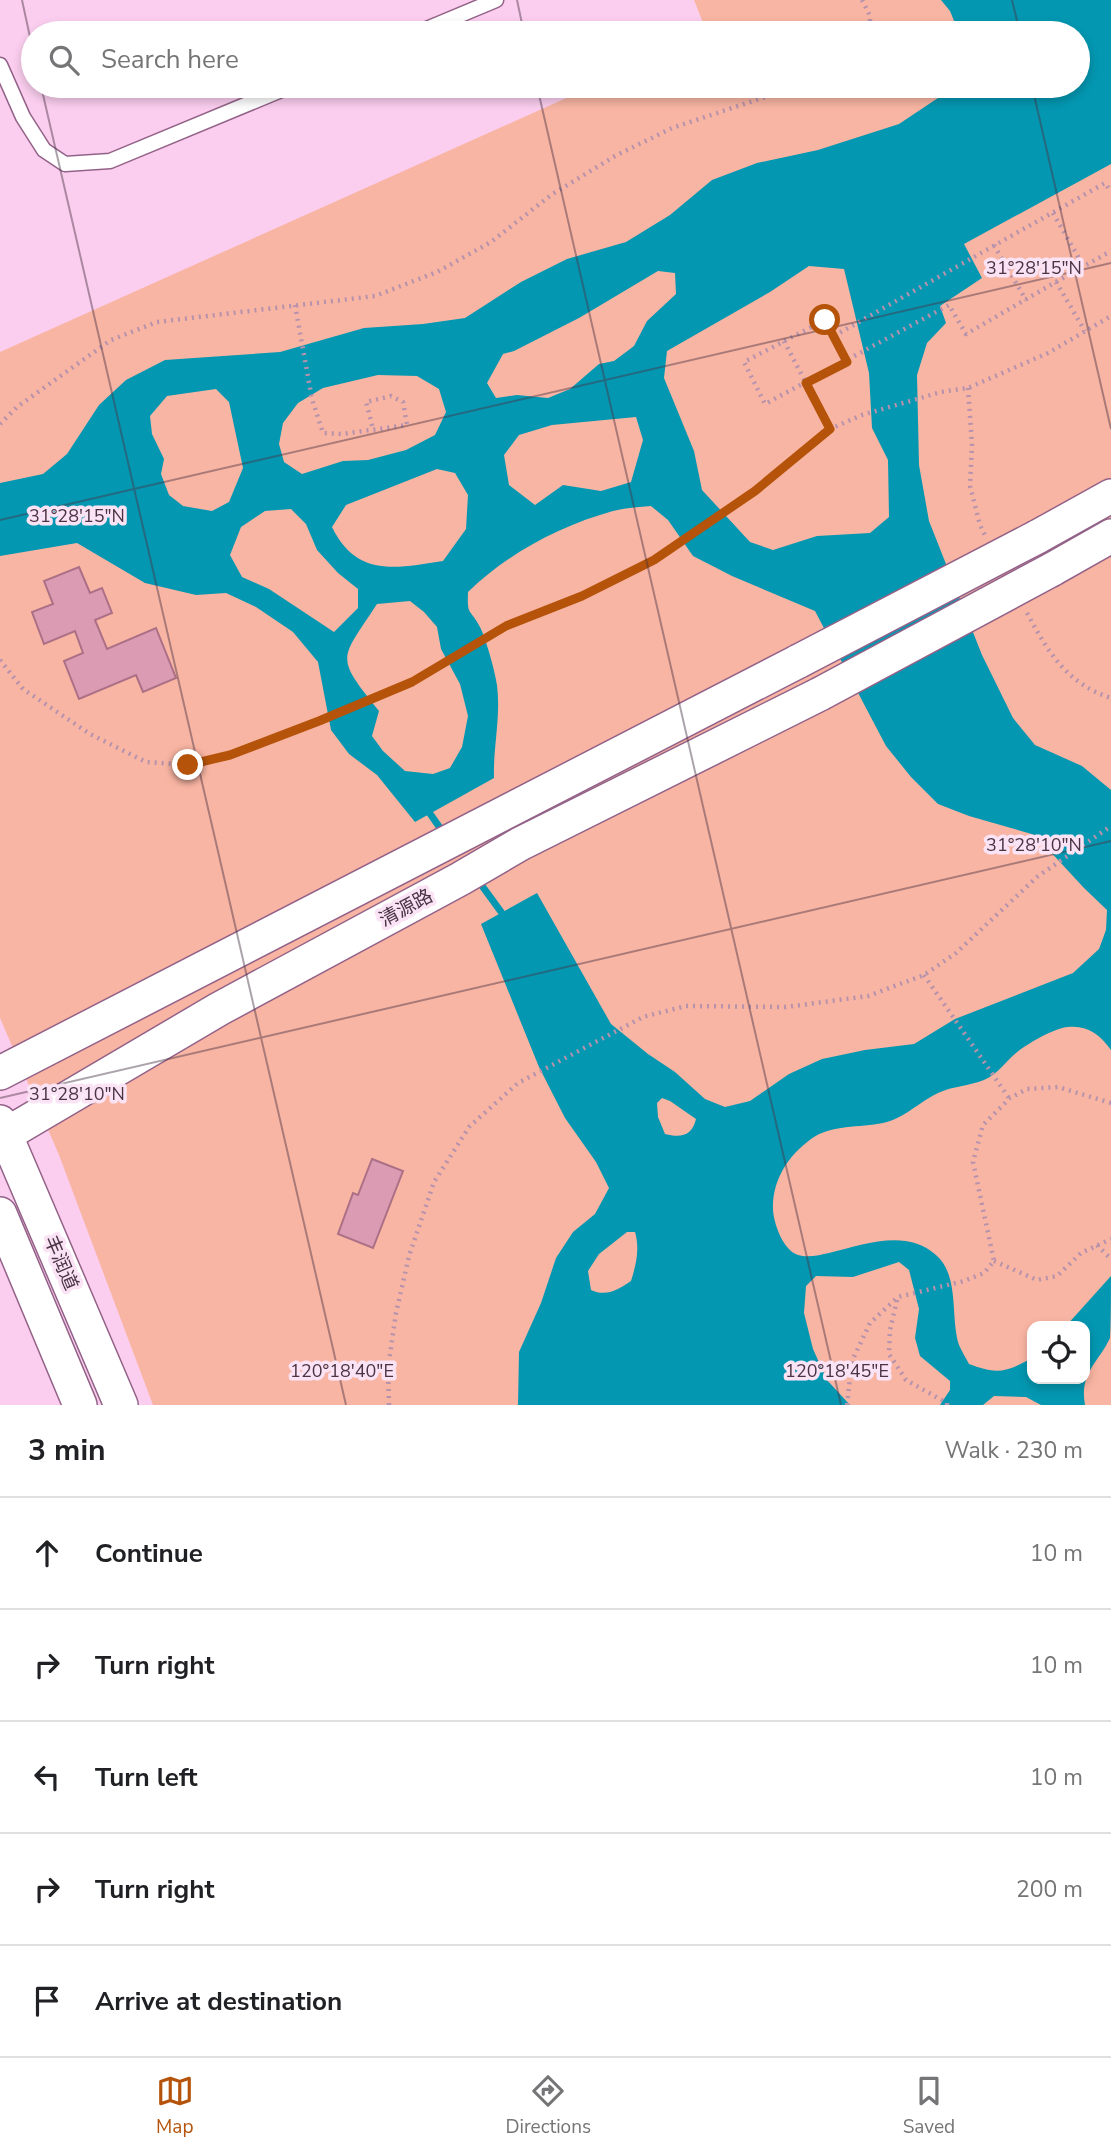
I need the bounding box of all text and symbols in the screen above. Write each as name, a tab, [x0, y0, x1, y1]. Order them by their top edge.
search box	[21, 21, 1090, 98]
icon: search	[45, 41, 83, 79]
text: Search here	[101, 42, 239, 77]
text: 31°28'15"N	[986, 256, 1082, 280]
route start	[809, 304, 840, 335]
text: 31°28'15"N	[29, 504, 125, 528]
route end	[172, 749, 203, 780]
text: 31°28'10"N	[986, 833, 1082, 857]
street label: 清源路	[375, 883, 437, 933]
text: 31°28'10"N	[29, 1082, 125, 1106]
street label: 丰润道	[38, 1232, 84, 1294]
map controls	[1027, 1321, 1090, 1384]
button: locate	[1027, 1321, 1090, 1384]
text: 120°18'40"E	[290, 1359, 394, 1383]
text: 120°18'45"E	[785, 1359, 889, 1383]
text: 3 min	[28, 1430, 106, 1471]
text: Walk · 230 m	[944, 1435, 1083, 1466]
icon: ahead	[28, 1534, 66, 1572]
text: Continue	[95, 1536, 203, 1571]
text: 10 m	[1030, 1538, 1083, 1569]
icon: right	[28, 1646, 66, 1684]
text: Turn right	[95, 1648, 214, 1683]
text: 10 m	[1030, 1650, 1083, 1681]
icon: left	[28, 1758, 66, 1796]
text: Turn left	[95, 1760, 198, 1795]
text: 10 m	[1030, 1762, 1083, 1793]
icon: right	[28, 1870, 66, 1908]
text: Turn right	[95, 1872, 214, 1907]
text: 200 m	[1016, 1874, 1083, 1905]
icon: arrive	[28, 1982, 66, 2020]
text: Arrive at destination	[95, 1984, 342, 2019]
tab: Map	[156, 2072, 194, 2140]
tab: Directions	[505, 2072, 591, 2140]
tab: Saved	[903, 2072, 955, 2140]

